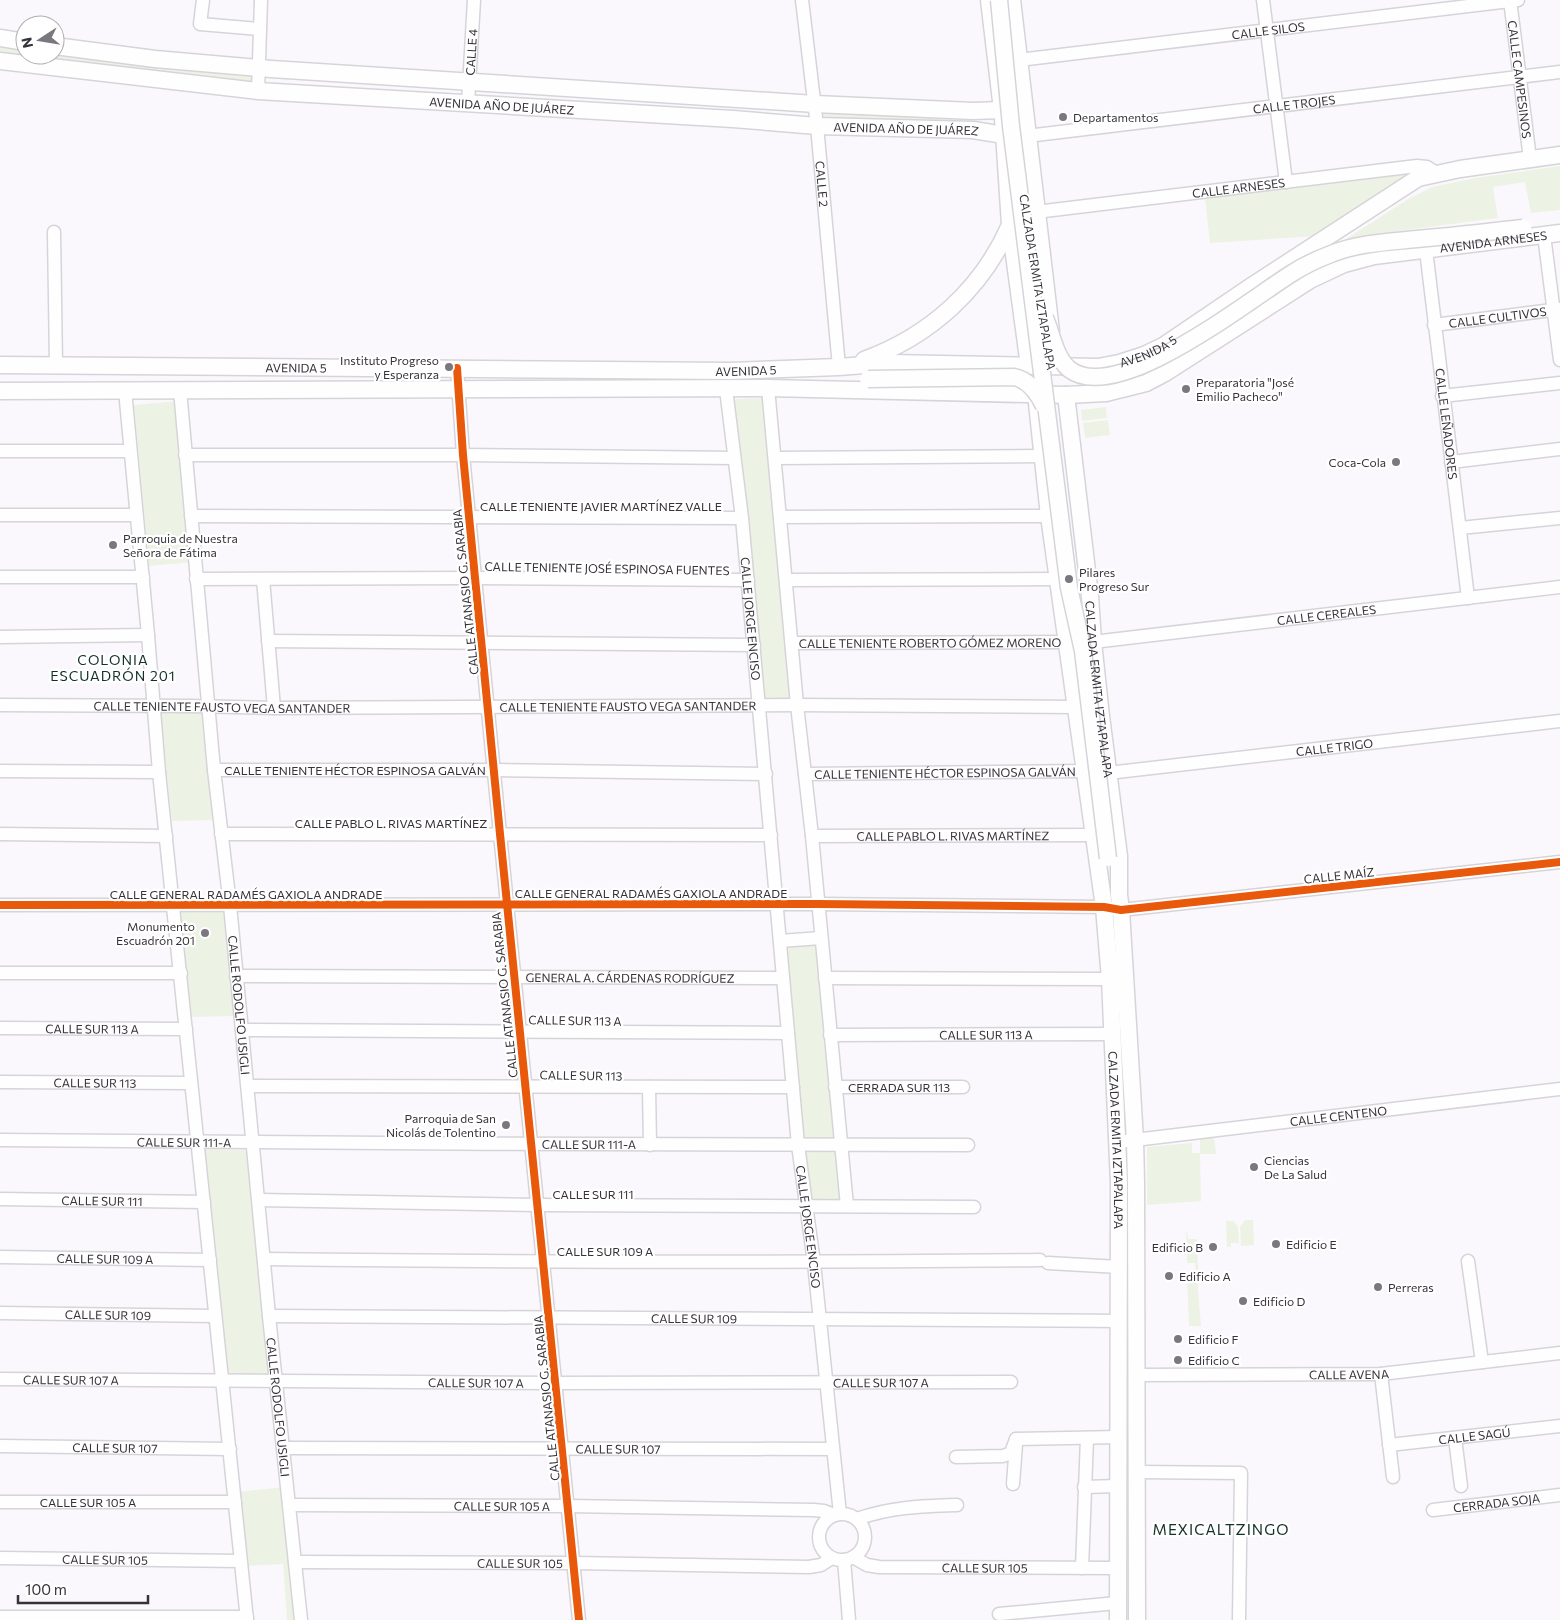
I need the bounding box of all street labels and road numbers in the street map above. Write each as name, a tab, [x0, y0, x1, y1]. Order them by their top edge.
street label: CALLE SILOS	[1231, 19, 1306, 41]
street label: CALLE CAMPESINOS	[1506, 20, 1534, 139]
street label: CALLE 4	[463, 28, 479, 76]
street label: CALLE TROJES	[1252, 92, 1336, 116]
street label: AVENIDA AÑO DE JUÁREZ	[429, 94, 575, 117]
street label: AVENIDA AÑO DE JUÁREZ	[833, 119, 980, 138]
street label: CALLE 2	[813, 160, 831, 208]
street label: CALLE ARNESES	[1191, 175, 1286, 200]
street label: CALZADA ERMITA IZTAPALAPA	[1017, 193, 1059, 371]
street label: AVENIDA ARNESES	[1439, 228, 1548, 255]
street label: CALLE CULTIVOS	[1448, 304, 1547, 330]
street label: AVENIDA 5	[1118, 332, 1179, 369]
street label: AVENIDA 5	[265, 360, 327, 375]
street label: AVENIDA 5	[715, 362, 777, 378]
street label: CALLE LEÑADORES	[1433, 367, 1461, 480]
street label: CALLE TENIENTE JAVIER MARTÍNEZ VALLE	[480, 499, 722, 514]
street label: CALLE ATANASIO G. SARABIA	[449, 508, 481, 676]
street label: CALLE JORGE ENCISO	[739, 556, 763, 681]
street label: CALLE TENIENTE JOSÉ ESPINOSA FUENTES	[484, 559, 730, 578]
street label: CALZADA ERMITA IZTAPALAPA	[1083, 600, 1116, 778]
street label: CALLE CEREALES	[1276, 602, 1377, 627]
street label: CALLE TENIENTE ROBERTO GÓMEZ MORENO	[799, 635, 1062, 650]
street label: CALLE TENIENTE FAUSTO VEGA SANTANDER	[94, 698, 350, 715]
street label: CALLE TENIENTE FAUSTO VEGA SANTANDER	[499, 698, 756, 714]
street label: CALLE TRIGO	[1295, 736, 1374, 758]
street label: CALLE TENIENTE HÉCTOR ESPINOSA GALVÁN	[224, 763, 486, 777]
street label: CALLE TENIENTE HÉCTOR ESPINOSA GALVÁN	[814, 764, 1076, 781]
street label: CALLE PABLO L. RIVAS MARTÍNEZ	[295, 816, 487, 830]
street label: CALLE PABLO L. RIVAS MARTÍNEZ	[857, 828, 1049, 843]
street label: CALLE MAÍZ	[1303, 864, 1375, 886]
street label: CALLE GENERAL RADAMÉS GAXIOLA ANDRADE	[515, 886, 787, 900]
street label: CALLE GENERAL RADAMÉS GAXIOLA ANDRADE	[110, 887, 382, 901]
street label: CALLE ATANASIO G. SARABIA	[488, 911, 520, 1079]
street label: CALLE RODOLFO USIGLI	[226, 935, 253, 1076]
street label: GENERAL A. CÁRDENAS RODRÍGUEZ	[525, 970, 735, 985]
street label: CALLE SUR 113 A	[528, 1012, 622, 1028]
street label: CALLE SUR 113 A	[45, 1021, 139, 1036]
street label: CALLE SUR 113 A	[939, 1027, 1033, 1042]
street label: CALZADA ERMITA IZTAPALAPA	[1106, 1051, 1126, 1229]
street label: CALLE SUR 113	[539, 1067, 623, 1083]
street label: CALLE SUR 113	[53, 1075, 137, 1090]
street label: CERRADA SUR 113	[848, 1080, 950, 1094]
street label: CALLE CENTENO	[1289, 1103, 1388, 1128]
street label: CALLE SUR 111-A	[137, 1134, 231, 1149]
street label: CALLE SUR 111-A	[542, 1137, 636, 1151]
street label: CALLE JORGE ENCISO	[794, 1165, 824, 1289]
street label: CALLE SUR 111	[552, 1187, 634, 1201]
street label: CALLE SUR 111	[61, 1193, 143, 1208]
street label: CALLE SUR 109 A	[557, 1244, 653, 1258]
street label: CALLE SUR 109 A	[57, 1251, 153, 1266]
street label: CALLE SUR 109	[65, 1307, 151, 1322]
street label: CALLE SUR 109	[651, 1311, 737, 1325]
street label: CALLE ATANASIO G. SARABIA	[530, 1314, 562, 1482]
street label: CALLE RODOLFO USIGLI	[264, 1337, 293, 1478]
street label: CALLE AVENA	[1309, 1366, 1390, 1381]
street label: CALLE SUR 107 A	[23, 1372, 119, 1387]
street label: CALLE SUR 107 A	[428, 1375, 524, 1390]
street label: CALLE SUR 107 A	[833, 1375, 929, 1389]
street label: CALLE SAGÚ	[1438, 1425, 1511, 1446]
street label: CALLE SUR 107	[72, 1440, 158, 1455]
street label: CALLE SUR 107	[575, 1442, 661, 1456]
street label: CERRADA SOJA	[1452, 1490, 1541, 1515]
street label: CALLE SUR 105 A	[40, 1495, 136, 1509]
street label: CALLE SUR 105 A	[454, 1499, 550, 1513]
street label: CALLE SUR 105	[62, 1552, 148, 1567]
street label: CALLE SUR 105	[477, 1556, 563, 1570]
street label: CALLE SUR 105	[942, 1560, 1028, 1575]

